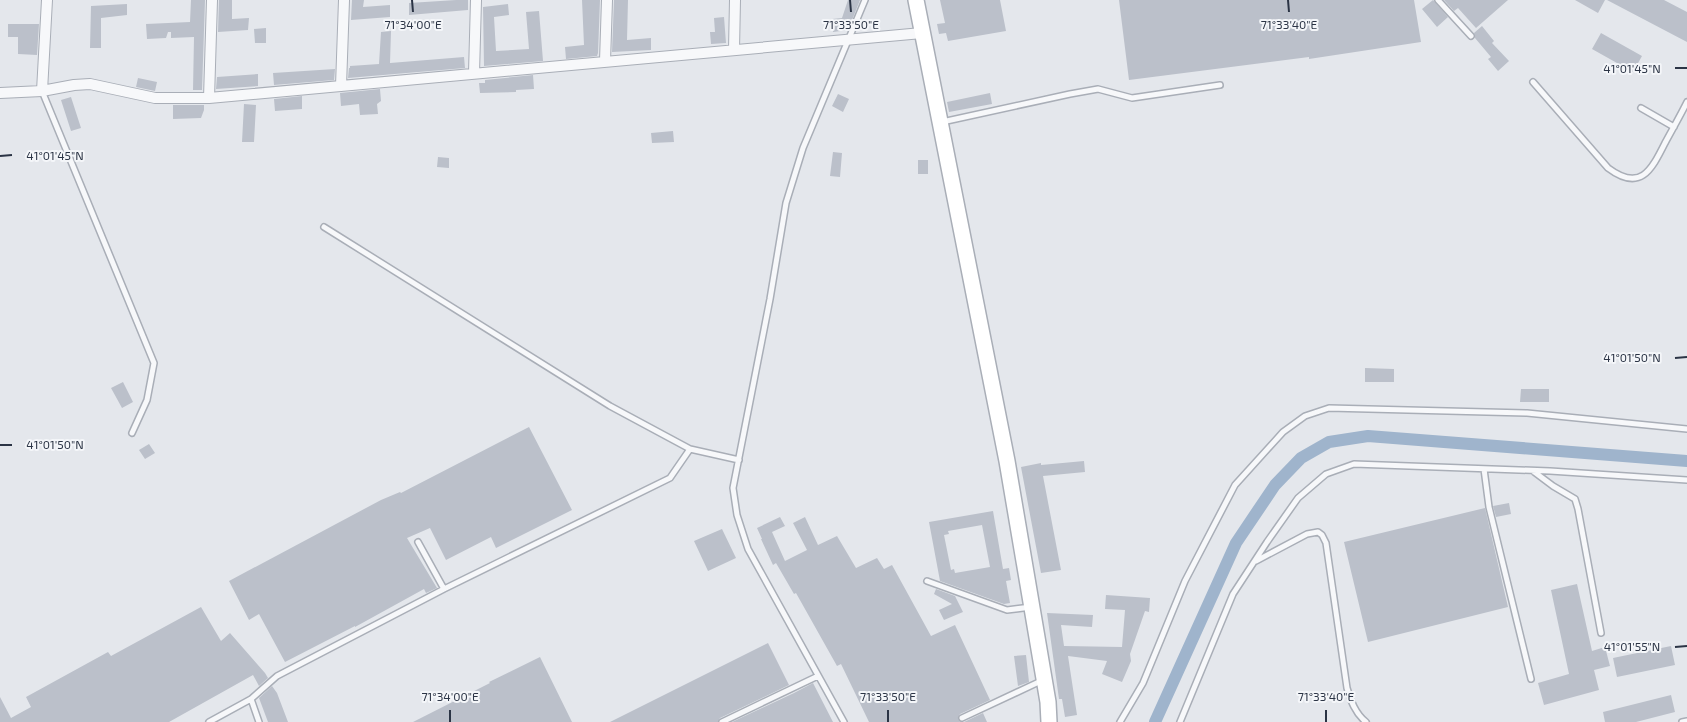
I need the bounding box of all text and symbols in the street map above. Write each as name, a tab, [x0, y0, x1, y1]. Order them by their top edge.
text: 71°34'00"E	[384, 17, 442, 31]
text: 71°33'50"E	[823, 17, 879, 31]
text: 71°33'40"E	[1261, 17, 1318, 31]
text: 41°01'45"N	[1603, 61, 1661, 75]
text: 41°01'45"N	[26, 148, 84, 162]
text: 41°01'50"N	[1603, 350, 1661, 364]
text: 41°01'50"N	[26, 437, 84, 451]
text: 41°01'55"N	[1604, 639, 1660, 653]
text: 71°34'00"E	[421, 689, 479, 703]
text: 71°33'50"E	[860, 689, 916, 703]
text: 71°33'40"E	[1298, 689, 1355, 703]

